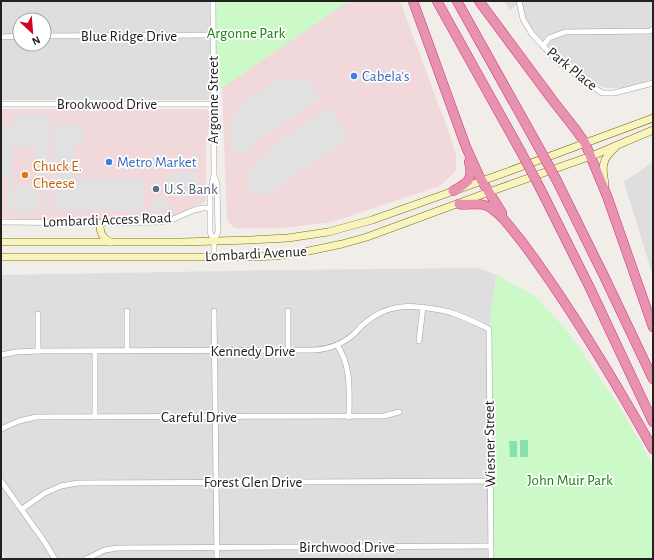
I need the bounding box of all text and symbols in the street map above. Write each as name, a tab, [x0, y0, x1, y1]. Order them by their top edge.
north arrow	[12, 12, 52, 52]
park label: Argonne Park	[207, 26, 285, 41]
street label: Blue Ridge Drive	[81, 29, 177, 44]
text: N	[30, 34, 42, 47]
street label: Park Place	[544, 44, 600, 94]
street label: Argonne Street	[206, 56, 221, 144]
place label: Cabela's	[362, 69, 410, 84]
marker: Cabela's	[349, 71, 359, 81]
street label: Brookwood Drive	[57, 97, 157, 112]
place label: Metro Market	[117, 155, 197, 170]
marker: Metro Market	[104, 157, 114, 167]
place label: Chuck E. Cheese	[33, 159, 82, 191]
marker: Chuck E. Cheese	[20, 170, 30, 180]
place label: U.S. Bank	[164, 182, 218, 197]
marker: U.S. Bank	[151, 184, 161, 194]
street label: Lombardi Access Road	[42, 210, 172, 230]
street label: Lombardi Avenue	[205, 244, 307, 264]
street label: Kennedy Drive	[211, 344, 296, 359]
street label: Wiesner Street	[482, 400, 498, 488]
street label: Careful Drive	[161, 410, 237, 425]
park label: John Muir Park	[527, 473, 613, 488]
street label: Forest Glen Drive	[204, 475, 302, 490]
street label: Birchwood Drive	[299, 540, 395, 555]

